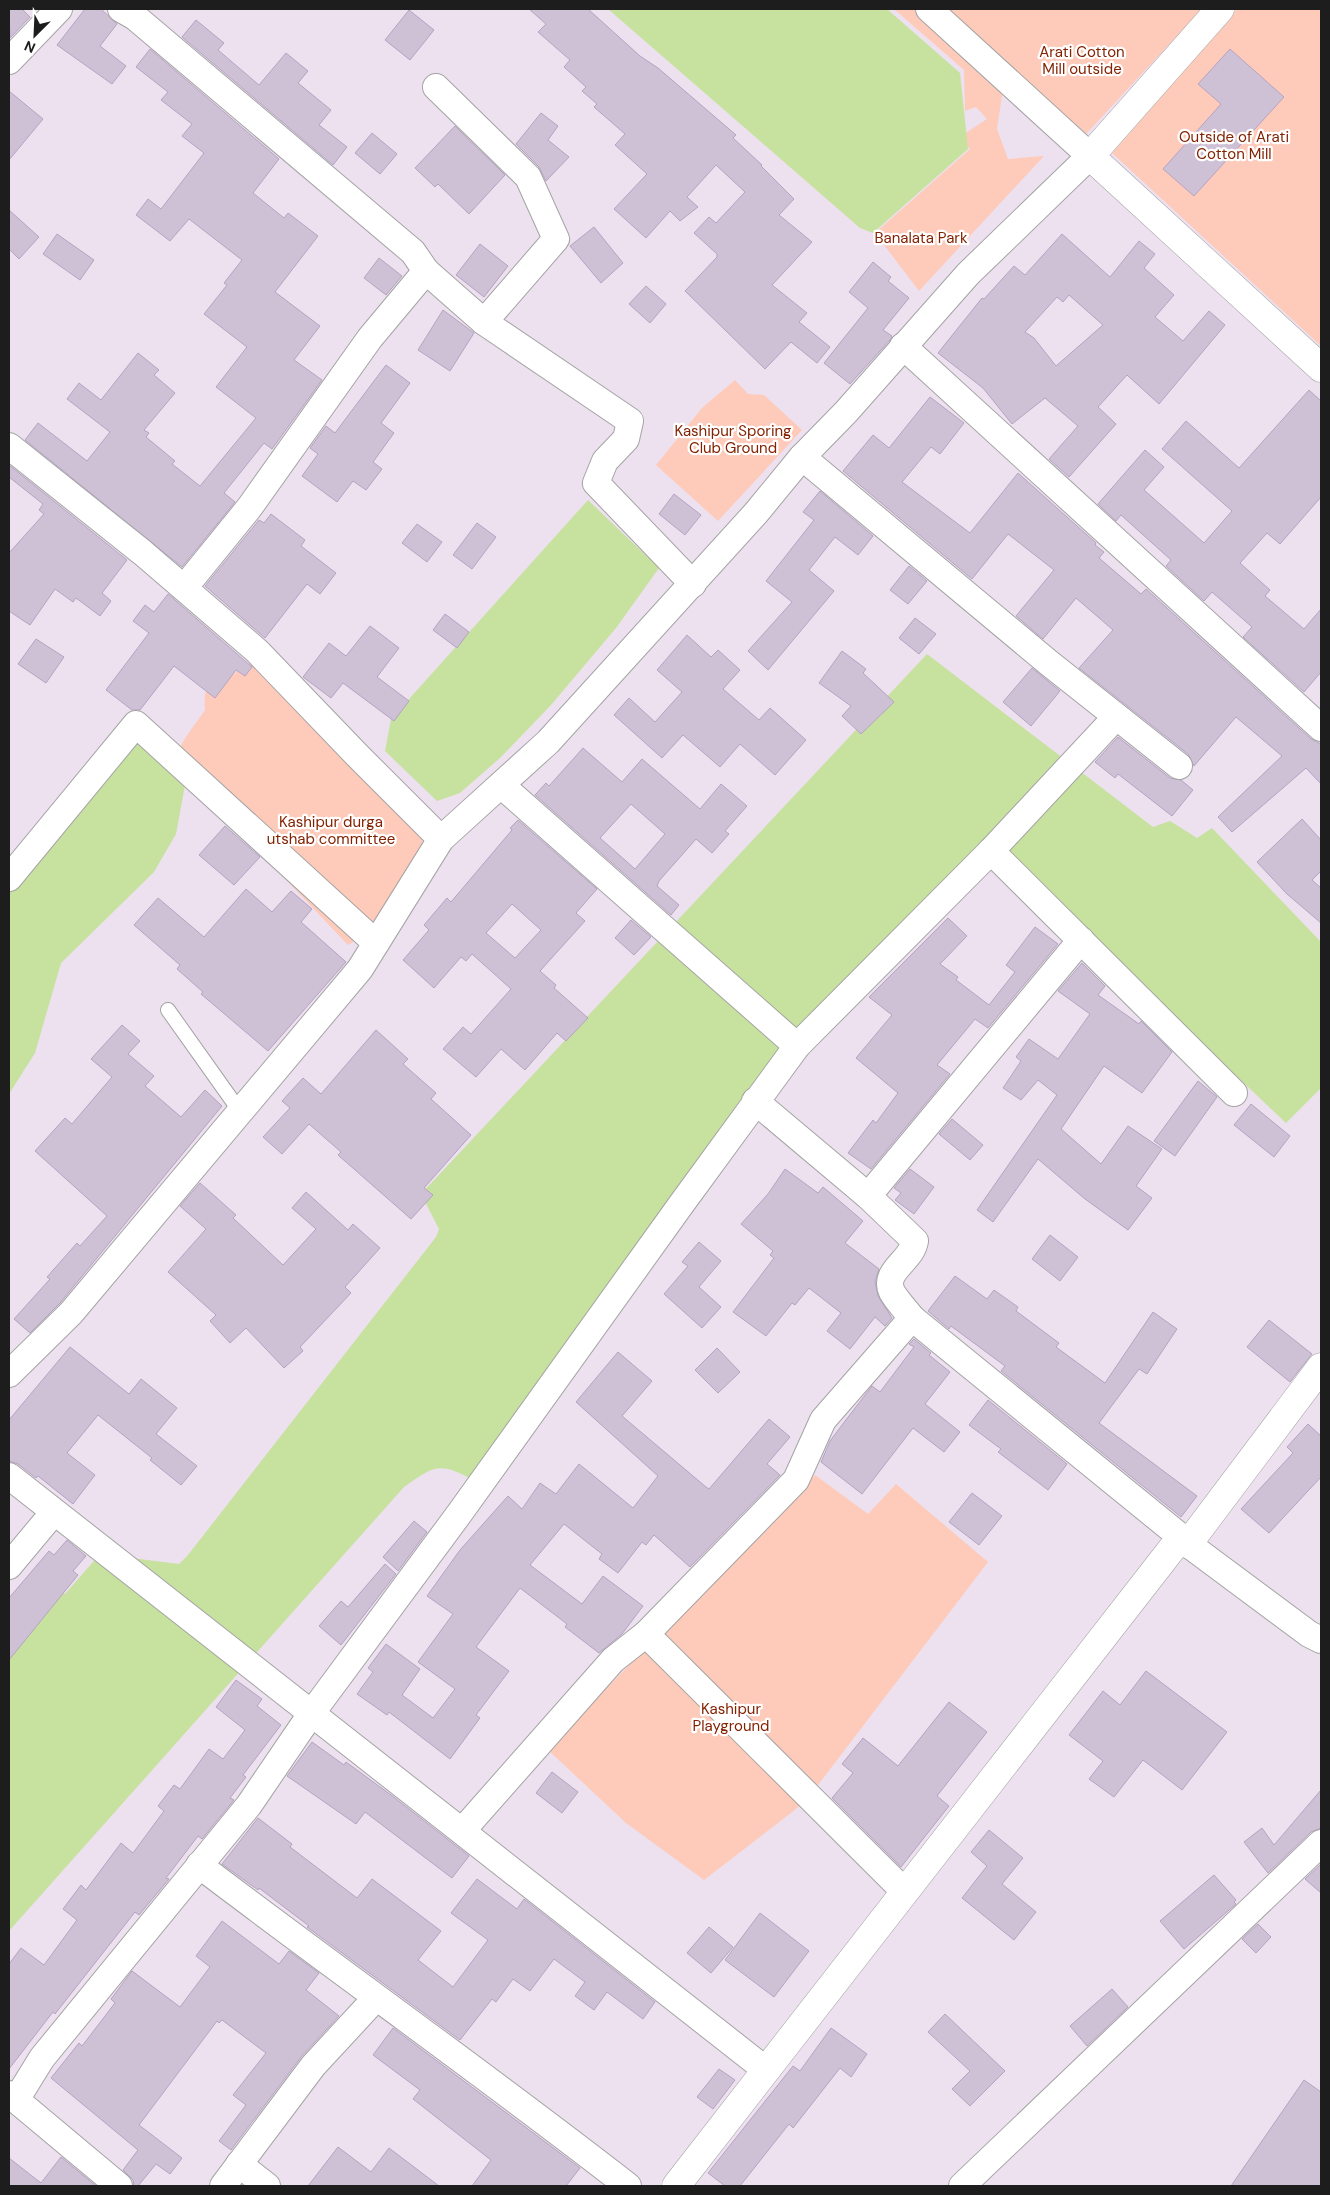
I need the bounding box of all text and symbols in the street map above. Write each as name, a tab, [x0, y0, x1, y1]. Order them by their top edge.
north arrow	[10, 10, 60, 60]
text: N	[21, 37, 38, 57]
park label: Arati Cotton Mill outside	[1039, 42, 1125, 79]
park label: Outside of Arati Cotton Mill	[1179, 127, 1289, 164]
park label: Banalata Park	[875, 228, 968, 248]
park label: Kashipur Sporing Club Ground	[675, 421, 792, 458]
park label: Kashipur durga utshab committee	[267, 812, 395, 849]
park label: Kashipur Playground	[693, 1699, 770, 1736]

